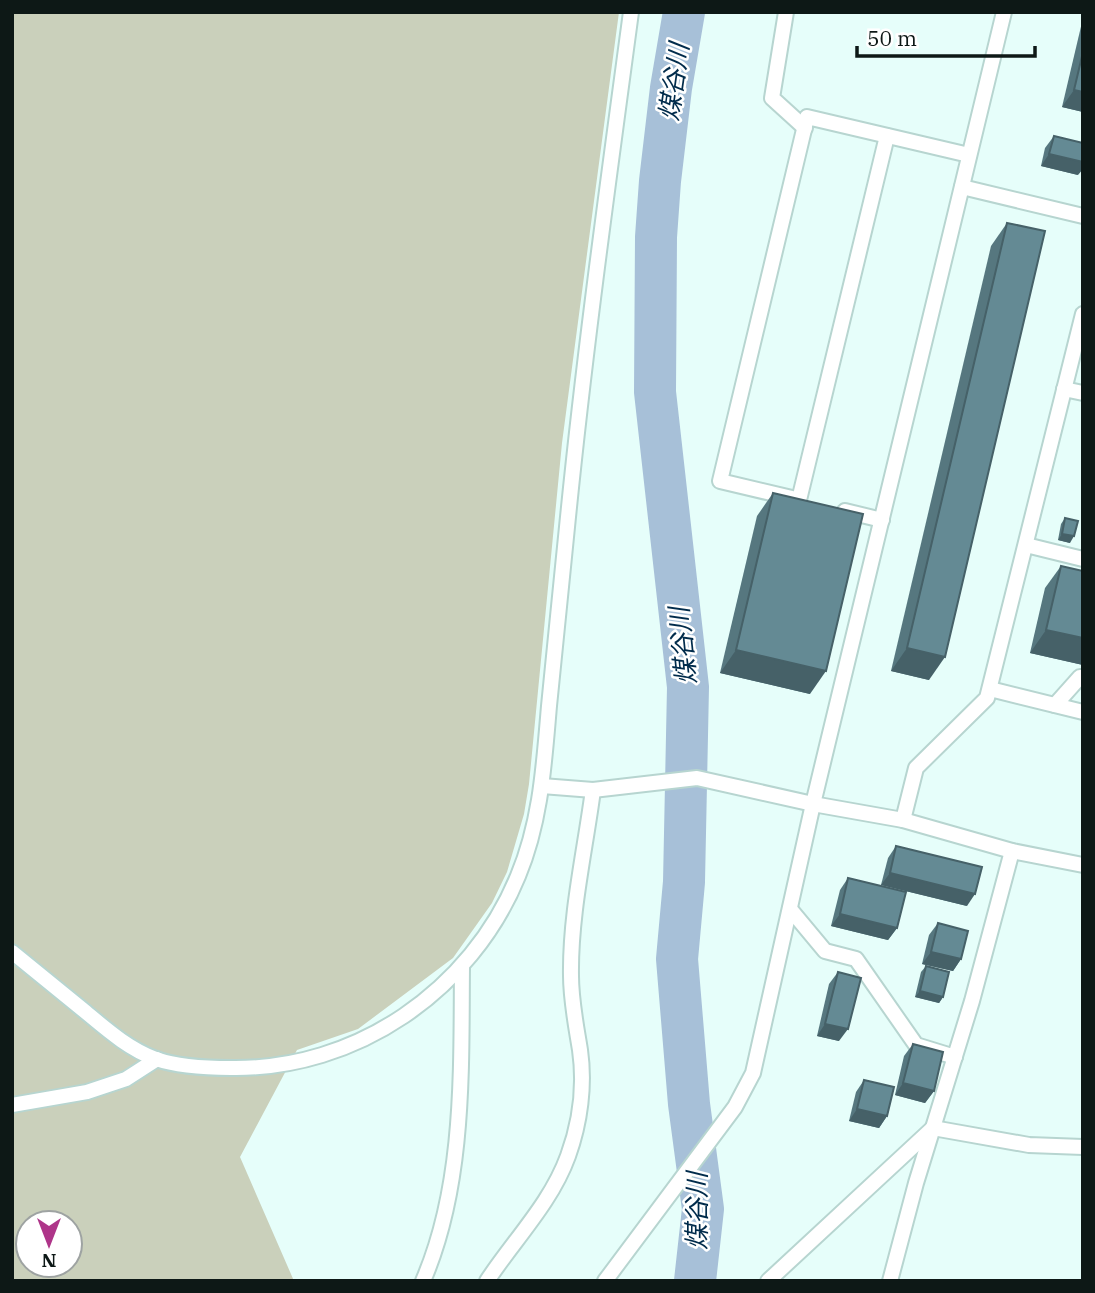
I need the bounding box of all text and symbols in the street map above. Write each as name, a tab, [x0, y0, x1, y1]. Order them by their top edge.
scale bar	[857, 14, 1036, 58]
text: 50 m	[867, 24, 917, 52]
water label: 煤谷川	[651, 38, 696, 123]
water label: 煤谷川	[661, 603, 703, 687]
water label: 煤谷川	[679, 1169, 713, 1250]
north arrow	[14, 1209, 84, 1279]
text: N	[41, 1249, 57, 1273]

